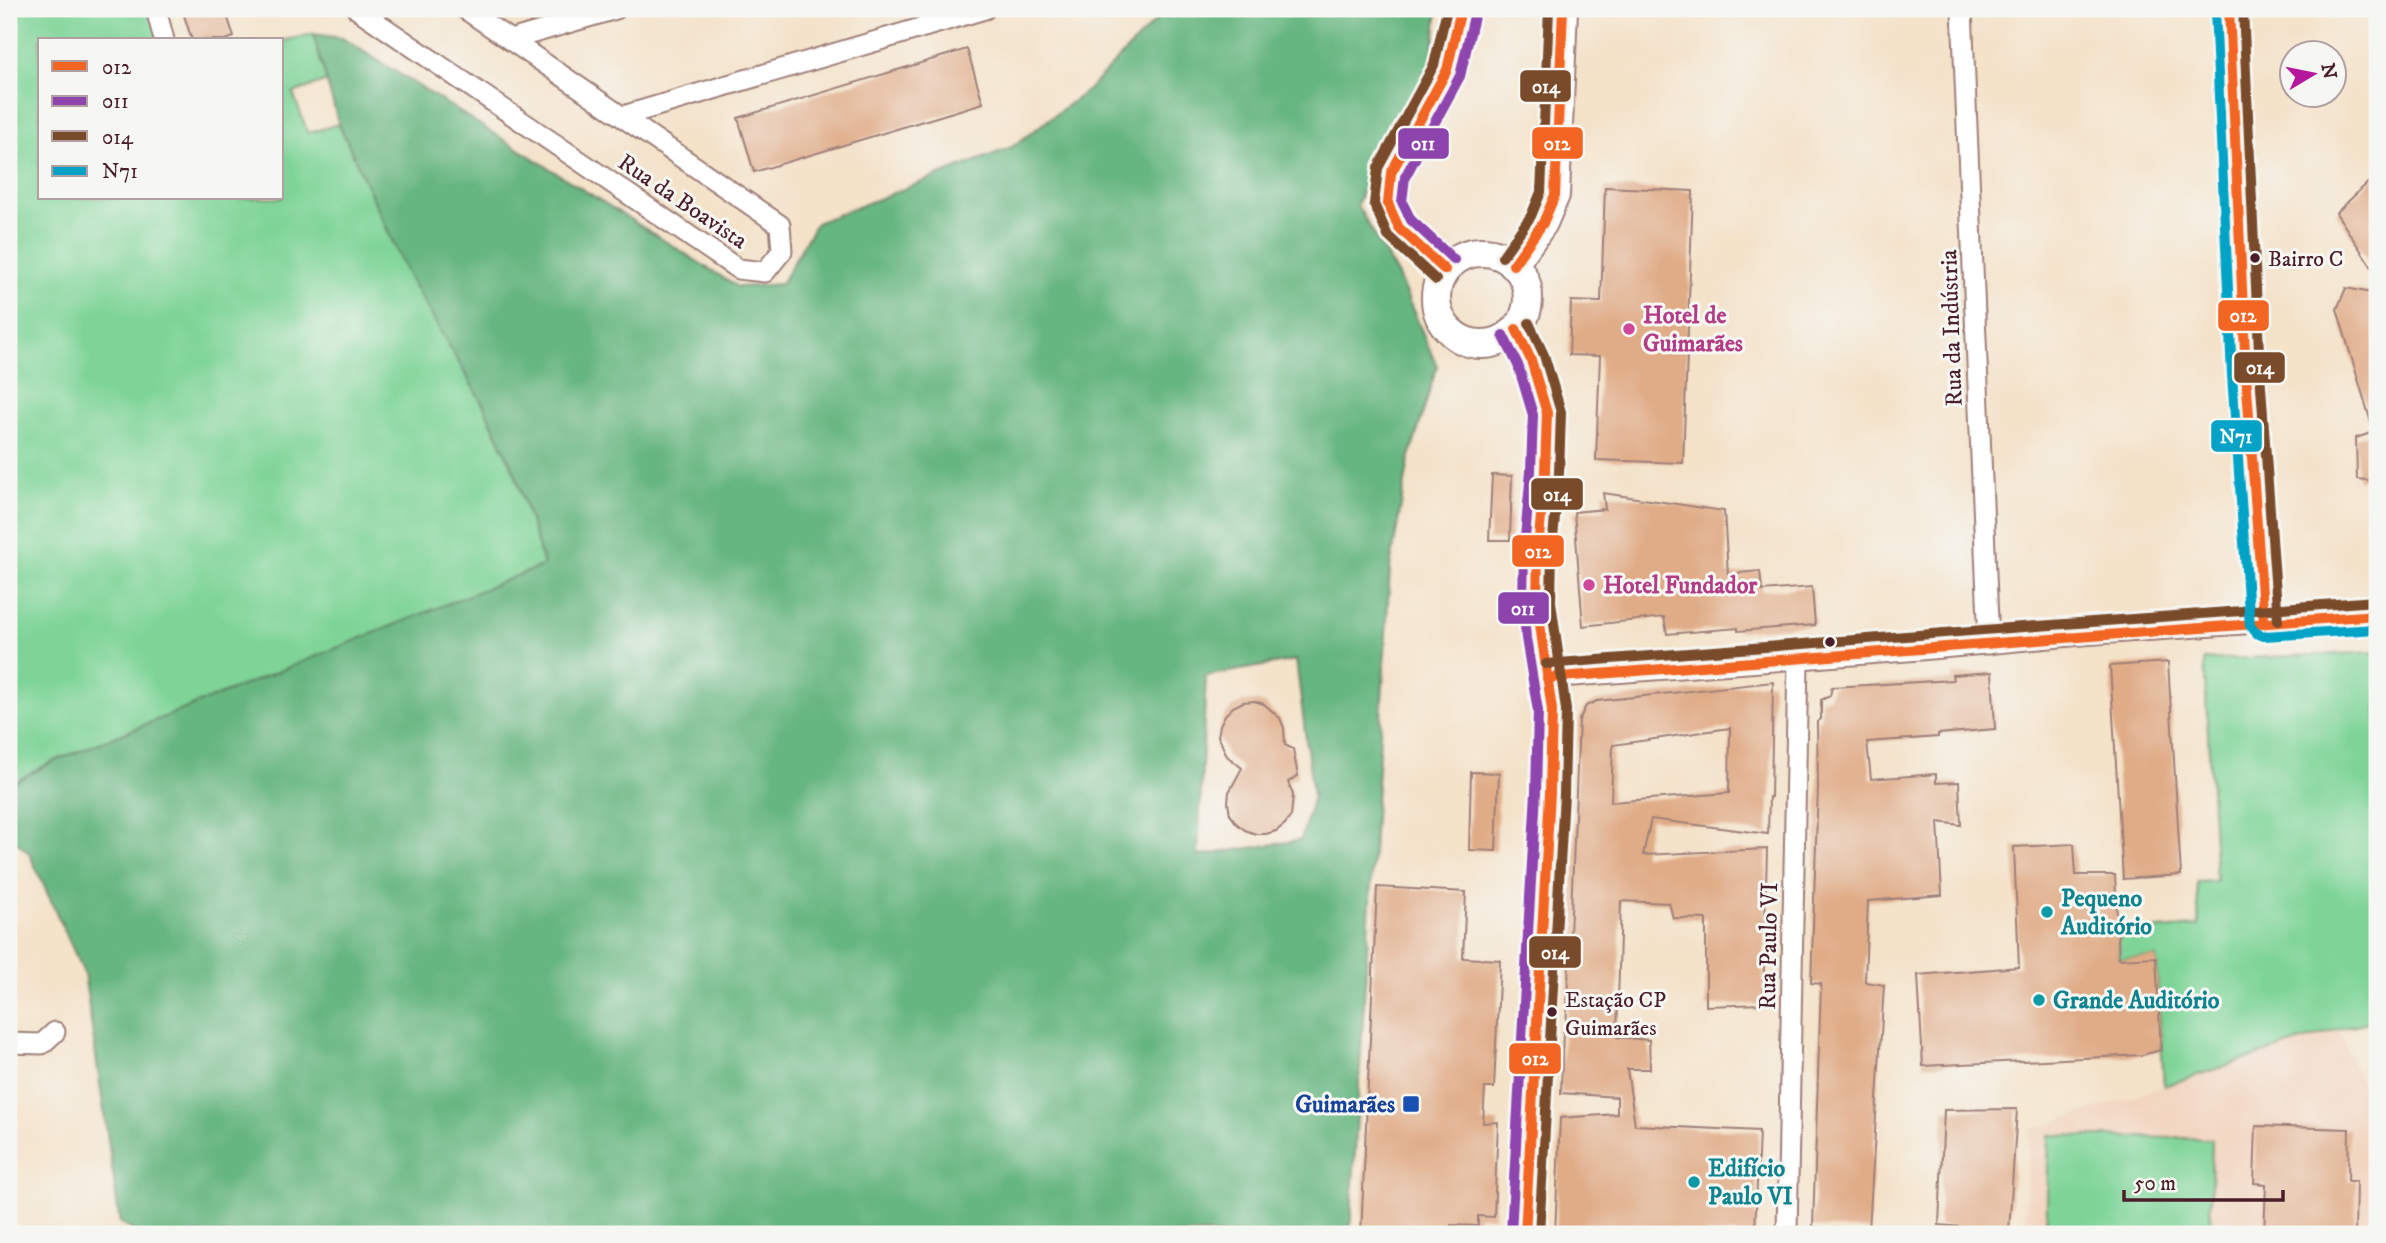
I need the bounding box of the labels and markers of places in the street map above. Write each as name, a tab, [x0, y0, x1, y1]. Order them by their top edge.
place label: Bairro C	[2268, 246, 2343, 273]
marker: Bairro C	[2248, 251, 2262, 265]
place label: Hotel de Guimarães	[1643, 301, 1743, 359]
marker: Hotel de Guimarães	[1621, 321, 1637, 337]
place label: Hotel Fundador	[1603, 571, 1758, 601]
marker: Hotel Fundador	[1581, 577, 1597, 593]
unlabelled marker	[1823, 635, 1837, 649]
place label: Pequeno Auditório	[2060, 884, 2152, 942]
marker: Pequeno Auditório	[2039, 904, 2055, 920]
place label: Grande Auditório	[2053, 986, 2220, 1016]
place label: Estação CP Guimarães	[1565, 987, 1666, 1042]
marker: Grande Auditório	[2031, 992, 2047, 1008]
marker: Estação CP Guimarães	[1545, 1005, 1559, 1019]
place label: Guimarães	[1295, 1090, 1395, 1120]
marker: Guimarães	[1401, 1094, 1421, 1114]
place label: Edifício Paulo VI	[1708, 1154, 1793, 1212]
marker: Edifício Paulo VI	[1686, 1174, 1702, 1190]

